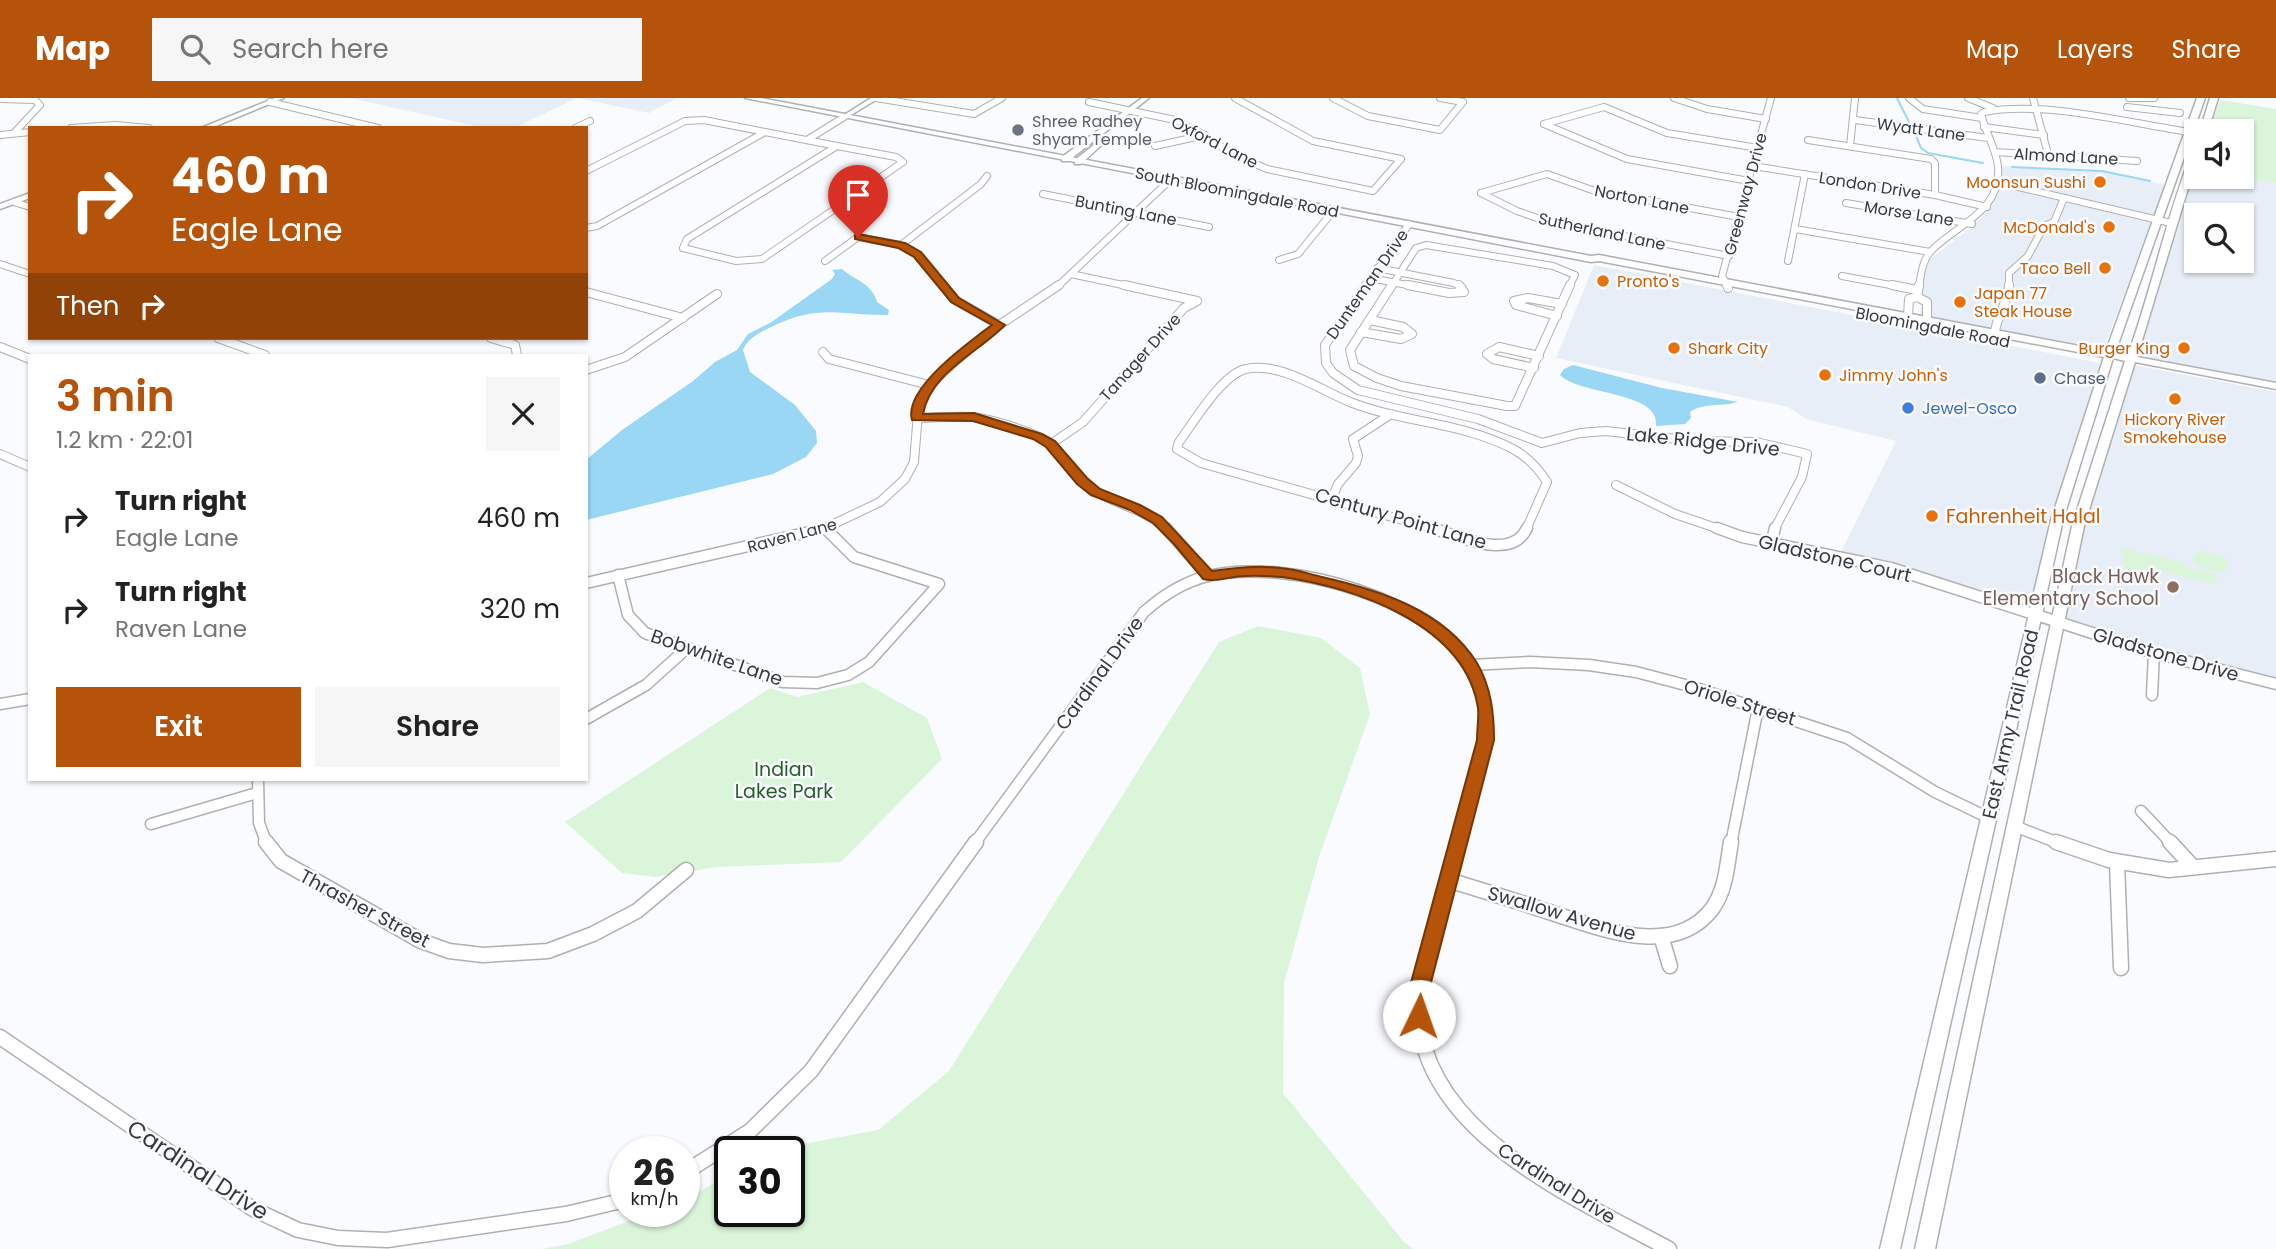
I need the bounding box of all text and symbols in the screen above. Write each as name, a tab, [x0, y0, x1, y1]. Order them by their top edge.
search box	[152, 18, 642, 81]
text: Map	[35, 25, 110, 72]
icon: search	[176, 30, 214, 68]
text: Search here	[232, 31, 389, 67]
text: Map	[1966, 33, 2019, 66]
text: Layers	[2057, 33, 2133, 66]
text: Share	[2171, 33, 2241, 66]
place label: Shree Radhey Shyam Temple	[1032, 110, 1152, 151]
street label: Oxford Lane	[1167, 111, 1262, 174]
street label: Wyatt Lane	[1875, 112, 1967, 147]
map controls	[2184, 119, 2254, 273]
button: sound	[2184, 119, 2254, 189]
marker: Shree Radhey Shyam Temple	[1010, 122, 1026, 138]
street label: Greenway Drive	[1718, 130, 1773, 258]
text: 460 m	[171, 142, 330, 210]
street label: Almond Lane	[2013, 142, 2119, 171]
icon: right	[56, 154, 147, 245]
street label: South Bloomingdale Road	[1133, 161, 1341, 224]
pin	[828, 165, 888, 237]
street label: London Drive	[1817, 166, 1923, 205]
place label: Moonsun Sushi	[1966, 171, 2086, 194]
marker: Moonsun Sushi	[2092, 174, 2108, 190]
icon: arrive	[839, 176, 877, 214]
street label: Norton Lane	[1593, 179, 1691, 220]
street label: Bunting Lane	[1073, 189, 1179, 232]
street label: Morse Lane	[1862, 195, 1955, 232]
button: search	[2184, 203, 2254, 273]
text: Eagle Lane	[171, 207, 343, 252]
street label: Sutherland Lane	[1536, 207, 1668, 256]
place label: McDonald's	[2003, 216, 2095, 239]
marker: McDonald's	[2101, 219, 2117, 235]
street label: Dunteman Drive	[1321, 225, 1414, 344]
place label: Taco Bell	[2020, 257, 2091, 280]
marker: Taco Bell	[2097, 260, 2113, 276]
place label: Pronto's	[1617, 270, 1680, 293]
marker: Pronto's	[1595, 273, 1611, 289]
place label: Japan 77 Steak House	[1974, 282, 2072, 323]
icon: right	[133, 287, 171, 325]
text: Then	[56, 288, 119, 324]
marker: Japan 77 Steak House	[1952, 294, 1968, 310]
street label: Bloomingdale Road	[1854, 301, 2012, 354]
street label: Tanager Drive	[1094, 308, 1186, 407]
place label: Shark City	[1688, 337, 1768, 360]
place label: Burger King	[2078, 337, 2170, 360]
marker: Shark City	[1666, 340, 1682, 356]
marker: Burger King	[2176, 340, 2192, 356]
place label: Jimmy John's	[1839, 364, 1948, 387]
text: 3 min	[56, 367, 175, 426]
marker: Jimmy John's	[1817, 367, 1833, 383]
place label: Chase	[2054, 367, 2106, 390]
marker: Chase	[2032, 370, 2048, 386]
button: close	[486, 377, 560, 451]
marker: Hickory River Smokehouse	[2167, 391, 2183, 407]
place label: Jewel-Osco	[1922, 397, 2017, 420]
marker: Jewel-Osco	[1900, 400, 1916, 416]
place label: Hickory River Smokehouse	[2123, 408, 2227, 449]
street label: Lake Ridge Drive	[1625, 420, 1781, 463]
text: 1.2 km · 22:01	[56, 424, 193, 456]
street label: Century Point Lane	[1312, 481, 1490, 556]
text: Turn right	[115, 483, 247, 519]
icon: right	[56, 500, 94, 538]
text: 460 m	[477, 500, 560, 536]
place label: Fahrenheit Halal	[1946, 503, 2100, 530]
marker: Fahrenheit Halal	[1924, 508, 1940, 524]
street label: Raven Lane	[745, 512, 840, 558]
text: Eagle Lane	[115, 522, 238, 554]
street label: Gladstone Court	[1756, 528, 1914, 589]
place label: Black Hawk Elementary School	[1983, 563, 2159, 612]
text: Turn right	[115, 574, 247, 610]
marker: Black Hawk Elementary School	[2165, 579, 2181, 595]
icon: right	[56, 591, 94, 629]
text: 320 m	[480, 591, 560, 627]
street label: Cardinal Drive	[1049, 611, 1150, 736]
text: Raven Lane	[115, 613, 247, 645]
street label: Gladstone Drive	[2090, 621, 2242, 688]
street label: Bobwhite Lane	[647, 622, 786, 693]
street label: East Army Trail Road	[1976, 627, 2045, 822]
street label: Oriole Street	[1680, 673, 1799, 732]
button: Exit	[56, 687, 301, 767]
button: Share	[315, 687, 560, 767]
park label: Indian Lakes Park	[735, 756, 833, 805]
street label: Thrasher Street	[295, 863, 435, 954]
street label: Swallow Avenue	[1485, 879, 1639, 948]
position arrow	[1382, 979, 1456, 1053]
street label: Cardinal Drive	[121, 1112, 275, 1228]
speed limit sign: 30	[714, 1136, 805, 1227]
street label: Cardinal Drive	[1493, 1136, 1621, 1231]
text: 26	[633, 1148, 676, 1197]
text: km/h	[631, 1186, 678, 1211]

